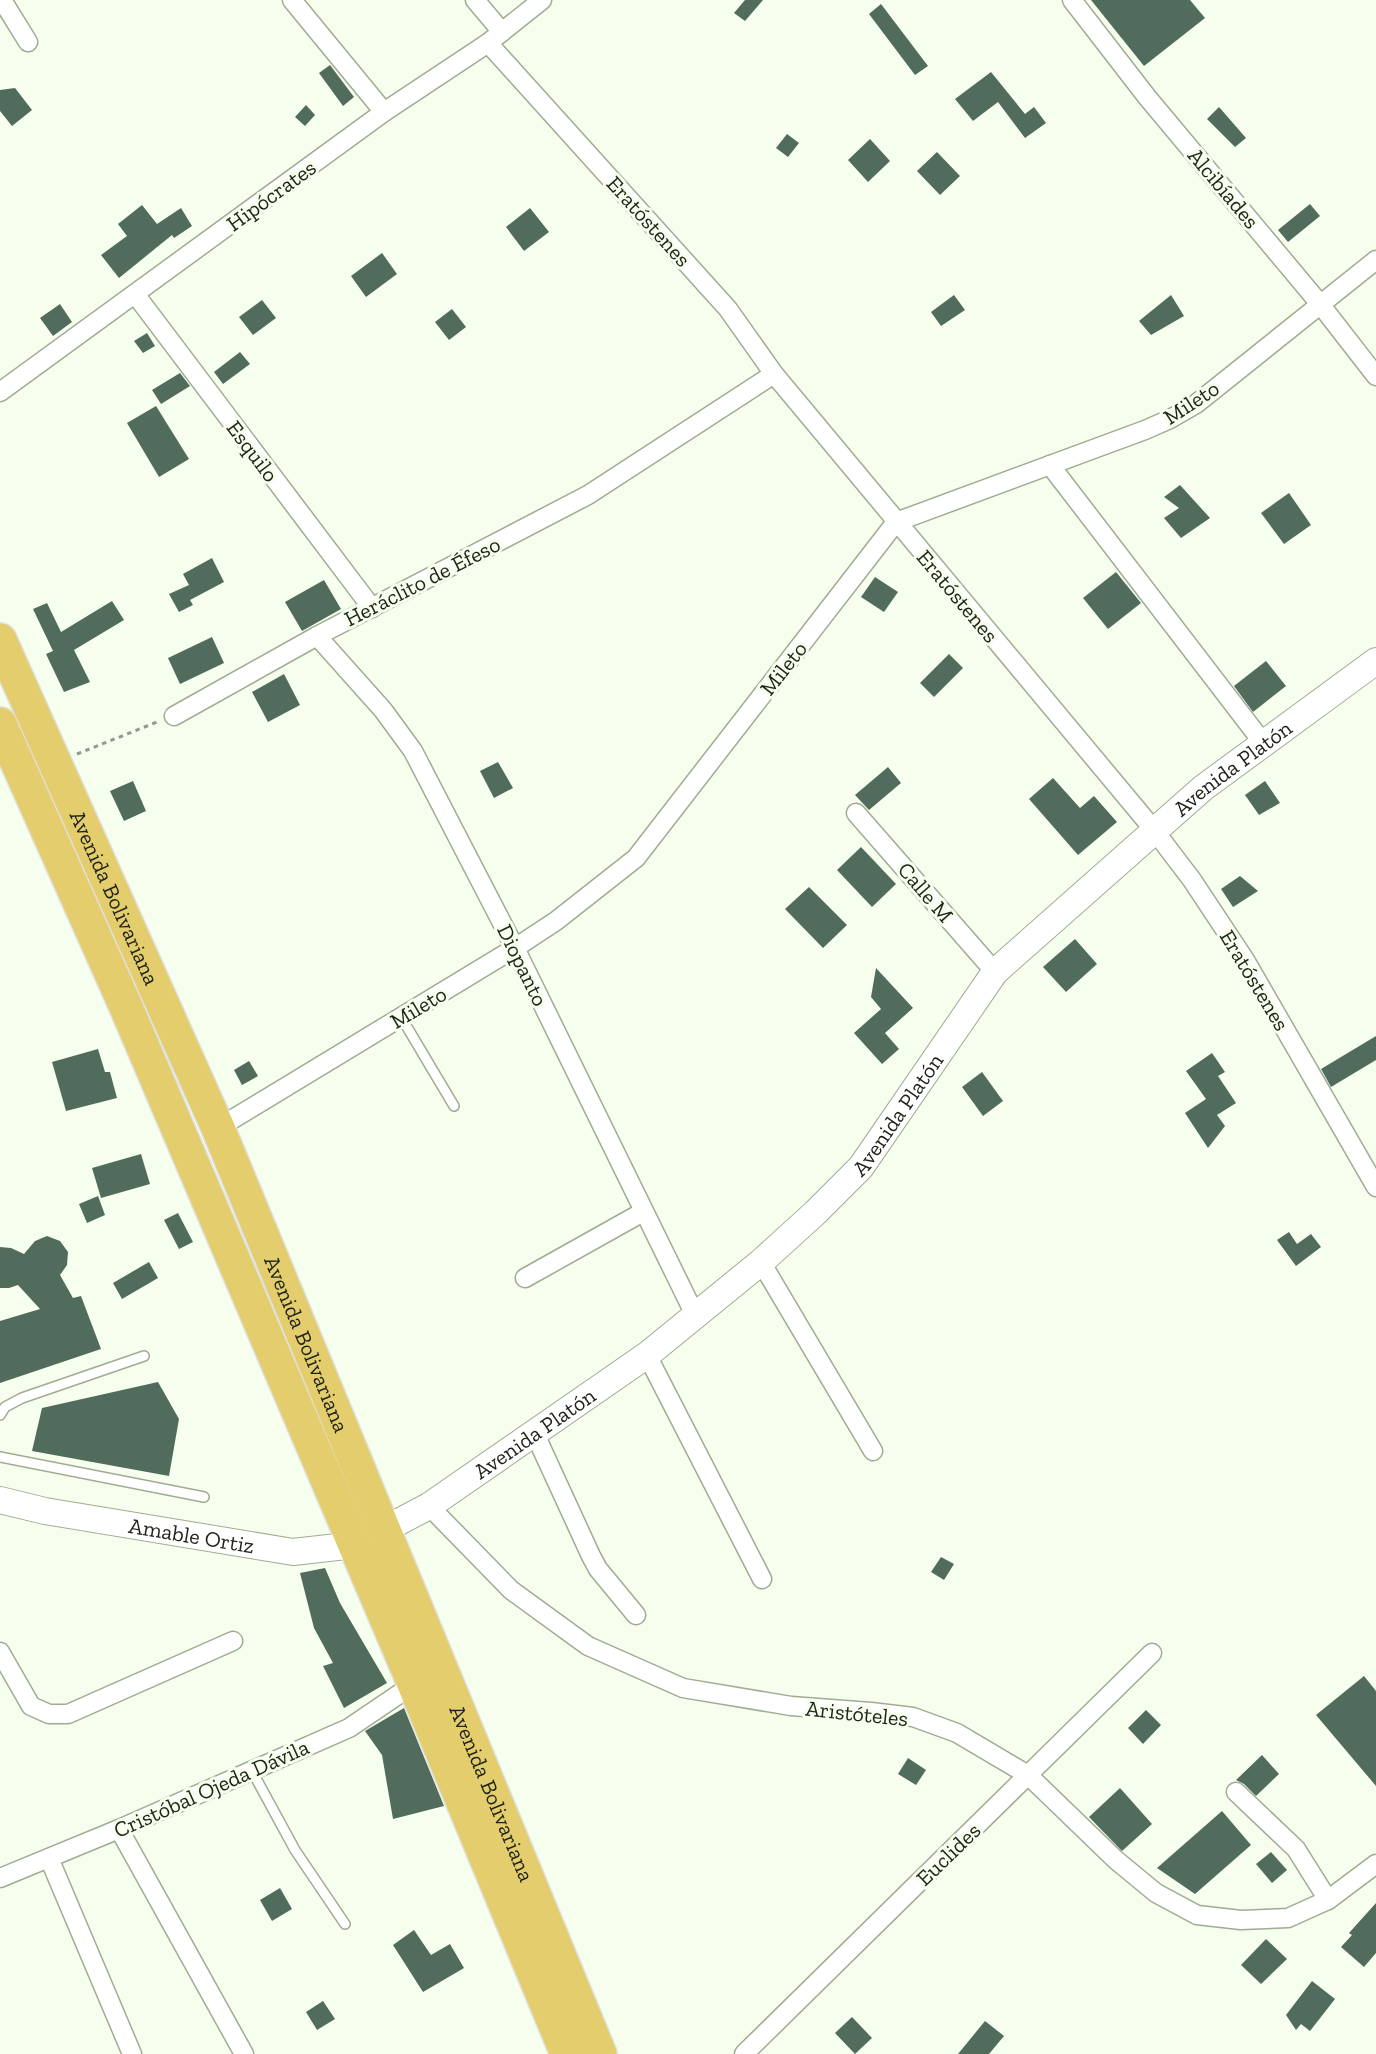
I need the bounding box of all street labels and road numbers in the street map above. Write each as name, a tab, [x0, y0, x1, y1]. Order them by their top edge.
street label: Alcibíades	[1182, 142, 1265, 234]
street label: Hipócrates	[221, 154, 321, 237]
street label: Eratóstenes	[601, 170, 696, 272]
street label: Mileto	[1158, 374, 1224, 430]
street label: Esquilo	[221, 415, 284, 487]
street label: Heráclito de Éfeso	[340, 531, 505, 632]
street label: Eratóstenes	[911, 544, 1004, 648]
street label: Mileto	[754, 636, 813, 701]
street label: Avenida Platón	[1168, 714, 1298, 822]
street label: Avenida Bolivariana	[64, 806, 165, 990]
street label: Calle M	[892, 857, 959, 928]
street label: Diopanto	[491, 920, 554, 1011]
street label: Eratóstenes	[1214, 925, 1295, 1036]
street label: Mileto	[385, 980, 451, 1035]
street label: Avenida Platón	[847, 1048, 949, 1182]
street label: Avenida Bolivariana	[258, 1252, 355, 1437]
street label: Avenida Platón	[469, 1382, 601, 1485]
street label: Amable Ortiz	[127, 1512, 256, 1559]
street label: Aristóteles	[804, 1695, 910, 1732]
street label: Avenida Bolivariana	[444, 1701, 540, 1886]
street label: Cristóbal Ojeda Dávila	[109, 1733, 313, 1844]
street label: Euclides	[910, 1817, 986, 1892]

